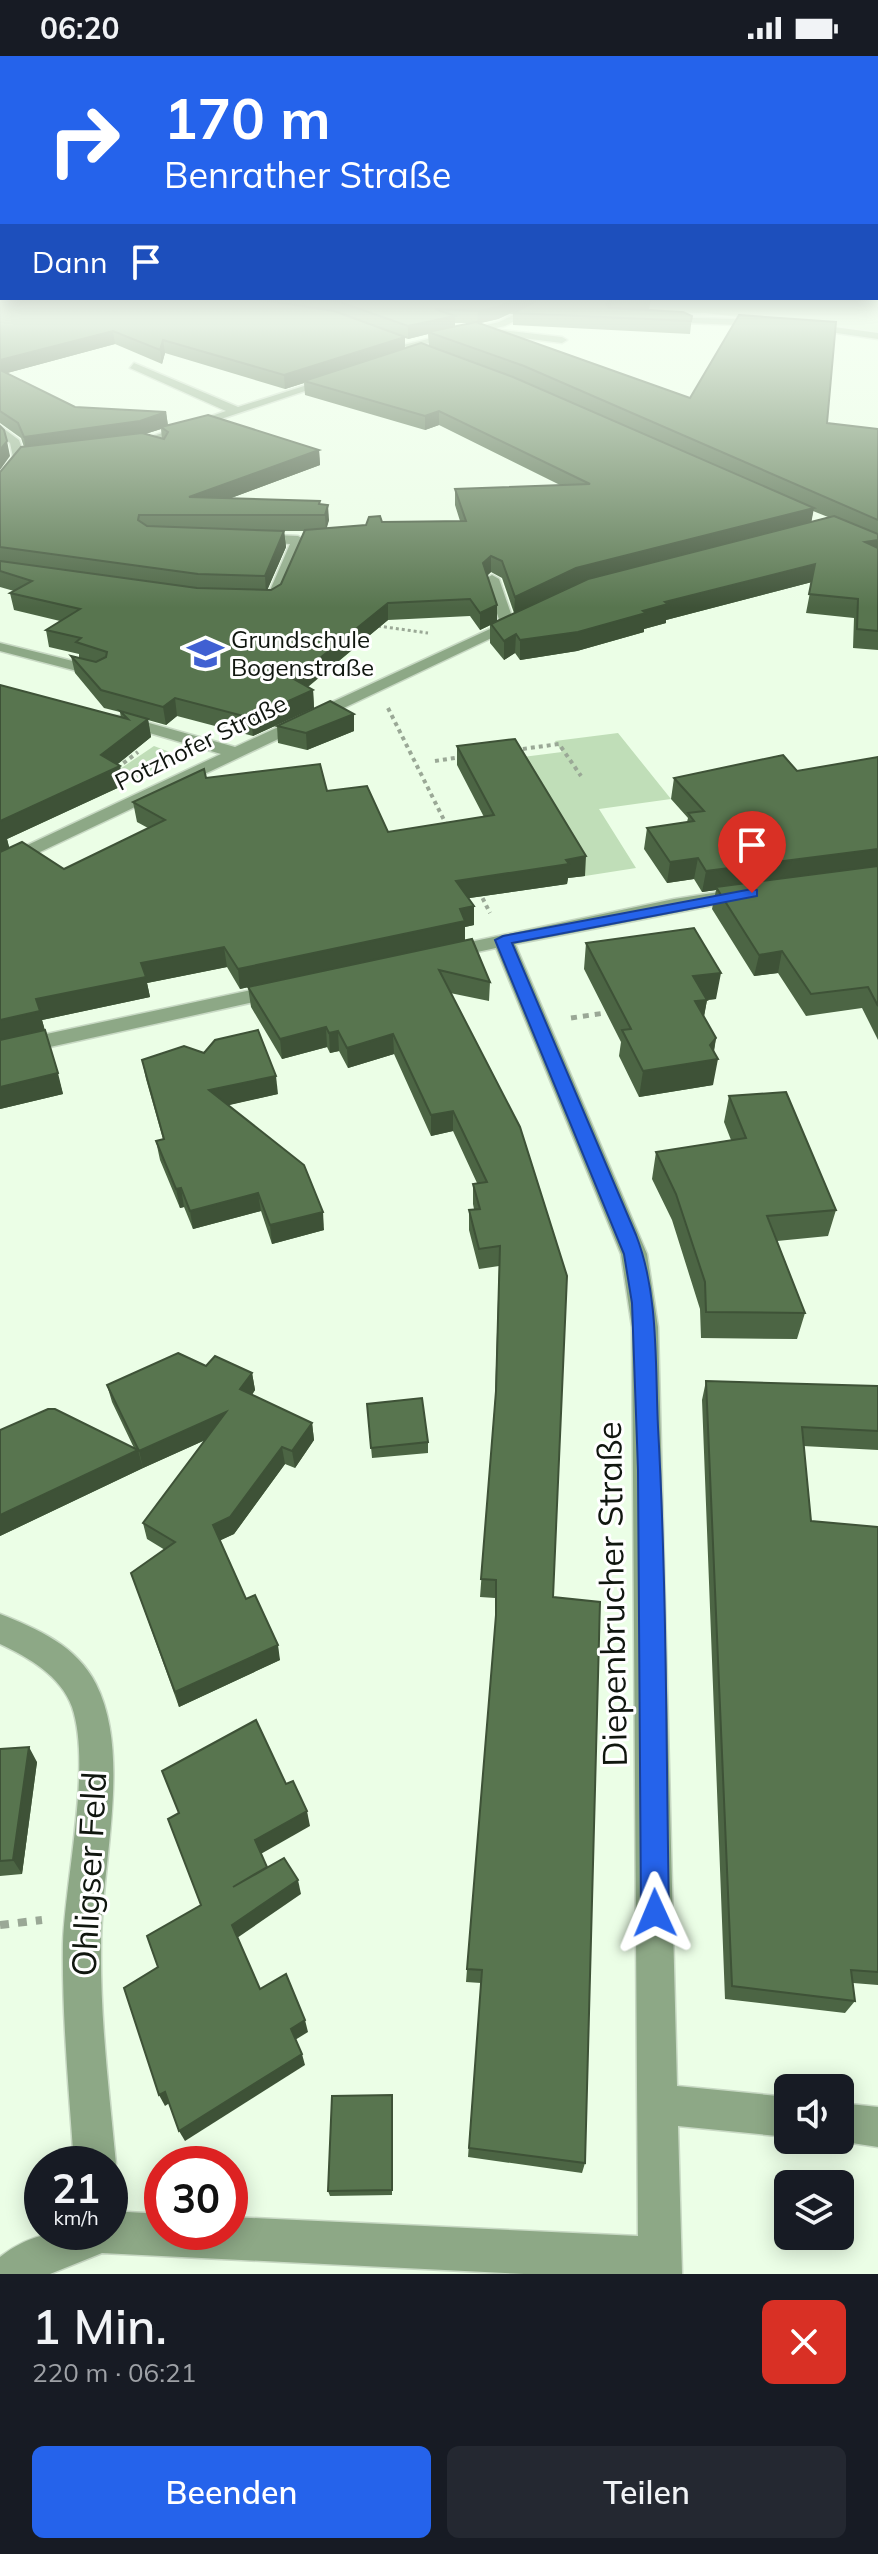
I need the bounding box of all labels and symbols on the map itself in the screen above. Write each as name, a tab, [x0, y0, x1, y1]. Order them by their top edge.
place label: Grundschule Bogenstraße	[231, 624, 374, 682]
school or university icon: Grundschule Bogenstraße	[186, 635, 224, 673]
street label: Potzhofer Straße	[110, 688, 291, 797]
pin	[718, 811, 786, 893]
street label: Diepenbrucher Straße	[587, 1421, 636, 1767]
street label: Ohligser Feld	[62, 1771, 115, 1977]
position arrow	[613, 1871, 697, 1955]
speed limit sign: 30	[144, 2146, 248, 2250]

